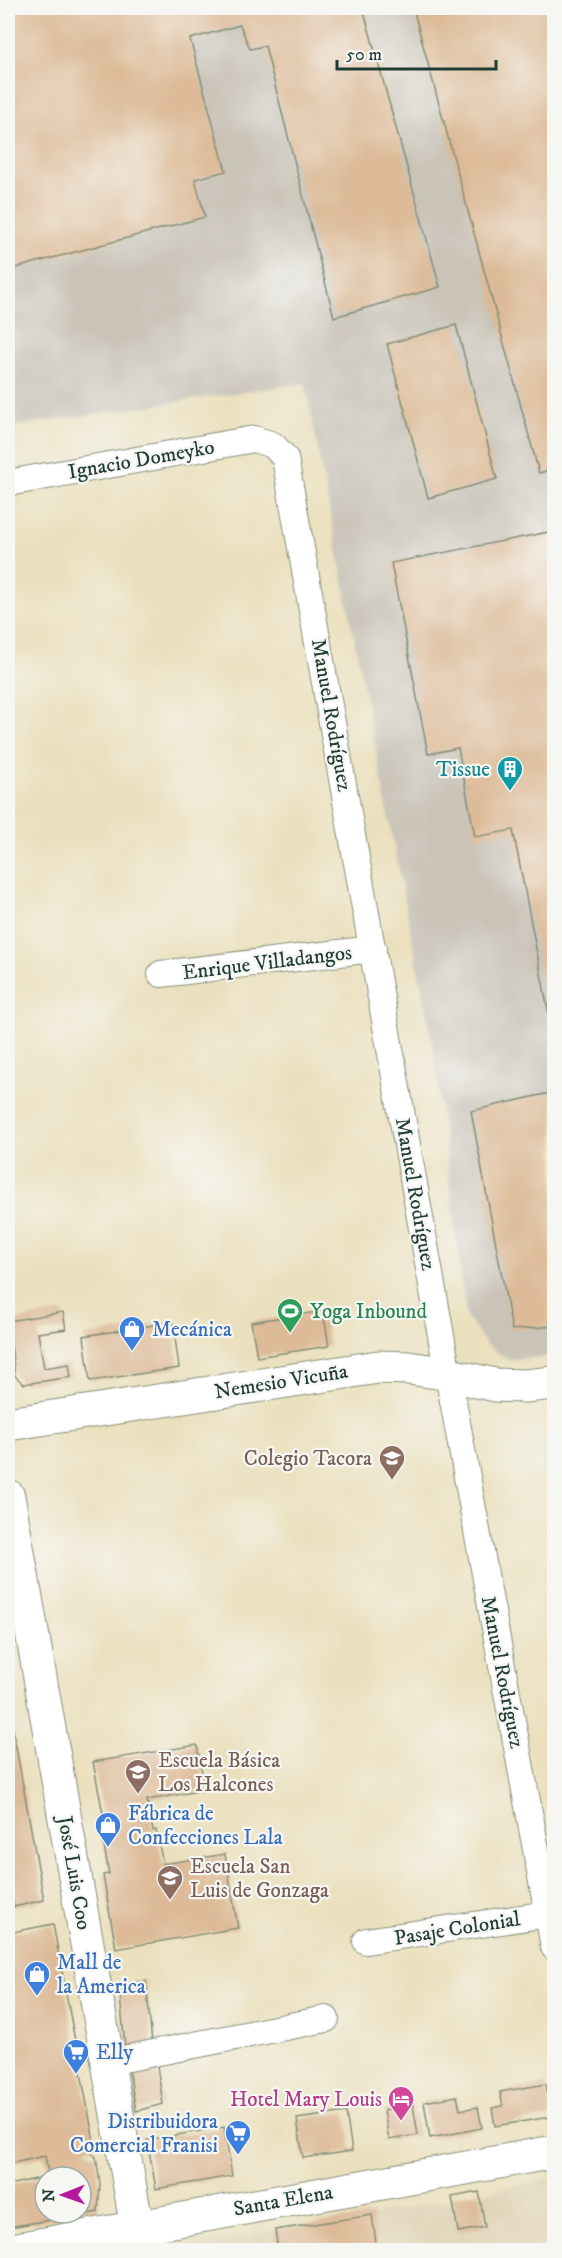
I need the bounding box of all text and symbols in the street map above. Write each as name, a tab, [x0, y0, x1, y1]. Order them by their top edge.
scale bar	[337, 33, 496, 71]
text: 50 m	[346, 44, 382, 66]
street label: Ignacio Domeyko	[66, 434, 216, 486]
street label: Manuel Rodríguez	[305, 637, 357, 794]
building icon: Tissue	[495, 754, 525, 792]
place label: Tissue	[436, 757, 490, 783]
street label: Enrique Villadangos	[181, 940, 353, 986]
street label: Manuel Rodríguez	[389, 1116, 441, 1273]
sports icon: Yoga Inbound	[275, 1296, 305, 1334]
place label: Yoga Inbound	[310, 1299, 427, 1325]
shop icon: Mecánica	[117, 1314, 147, 1352]
place label: Mecánica	[152, 1317, 232, 1343]
street label: Nemesio Vicuña	[213, 1359, 350, 1405]
school or university icon: Colegio Tacora	[377, 1443, 407, 1481]
place label: Colegio Tacora	[244, 1446, 372, 1472]
street label: Manuel Rodríguez	[475, 1594, 530, 1751]
place label: Escuela Básica Los Halcones	[158, 1748, 280, 1798]
school or university icon: Escuela Básica Los Halcones	[123, 1757, 153, 1795]
place label: Fábrica de Confecciones Lala	[128, 1801, 283, 1851]
shop icon: Fábrica de Confecciones Lala	[93, 1810, 123, 1848]
street label: José Luis Coo	[51, 1812, 97, 1932]
place label: Escuela San Luis de Gonzaga	[190, 1854, 329, 1904]
school or university icon: Escuela San Luis de Gonzaga	[155, 1863, 185, 1901]
street label: Pasaje Colonial	[392, 1906, 523, 1952]
place label: Mall de la America	[57, 1950, 146, 2000]
shop icon: Mall de la America	[22, 1959, 52, 1997]
supermarket icon: Elly	[61, 2037, 91, 2075]
place label: Elly	[96, 2040, 134, 2066]
hotel icon: Hotel Mary Louis	[386, 2084, 416, 2122]
place label: Hotel Mary Louis	[230, 2087, 382, 2113]
place label: Distribuidora Comercial Franisi	[70, 2109, 218, 2159]
supermarket icon: Distribuidora Comercial Franisi	[223, 2118, 253, 2156]
north arrow	[33, 2165, 93, 2225]
street label: Santa Elena	[231, 2179, 335, 2223]
text: N	[39, 2189, 59, 2202]

